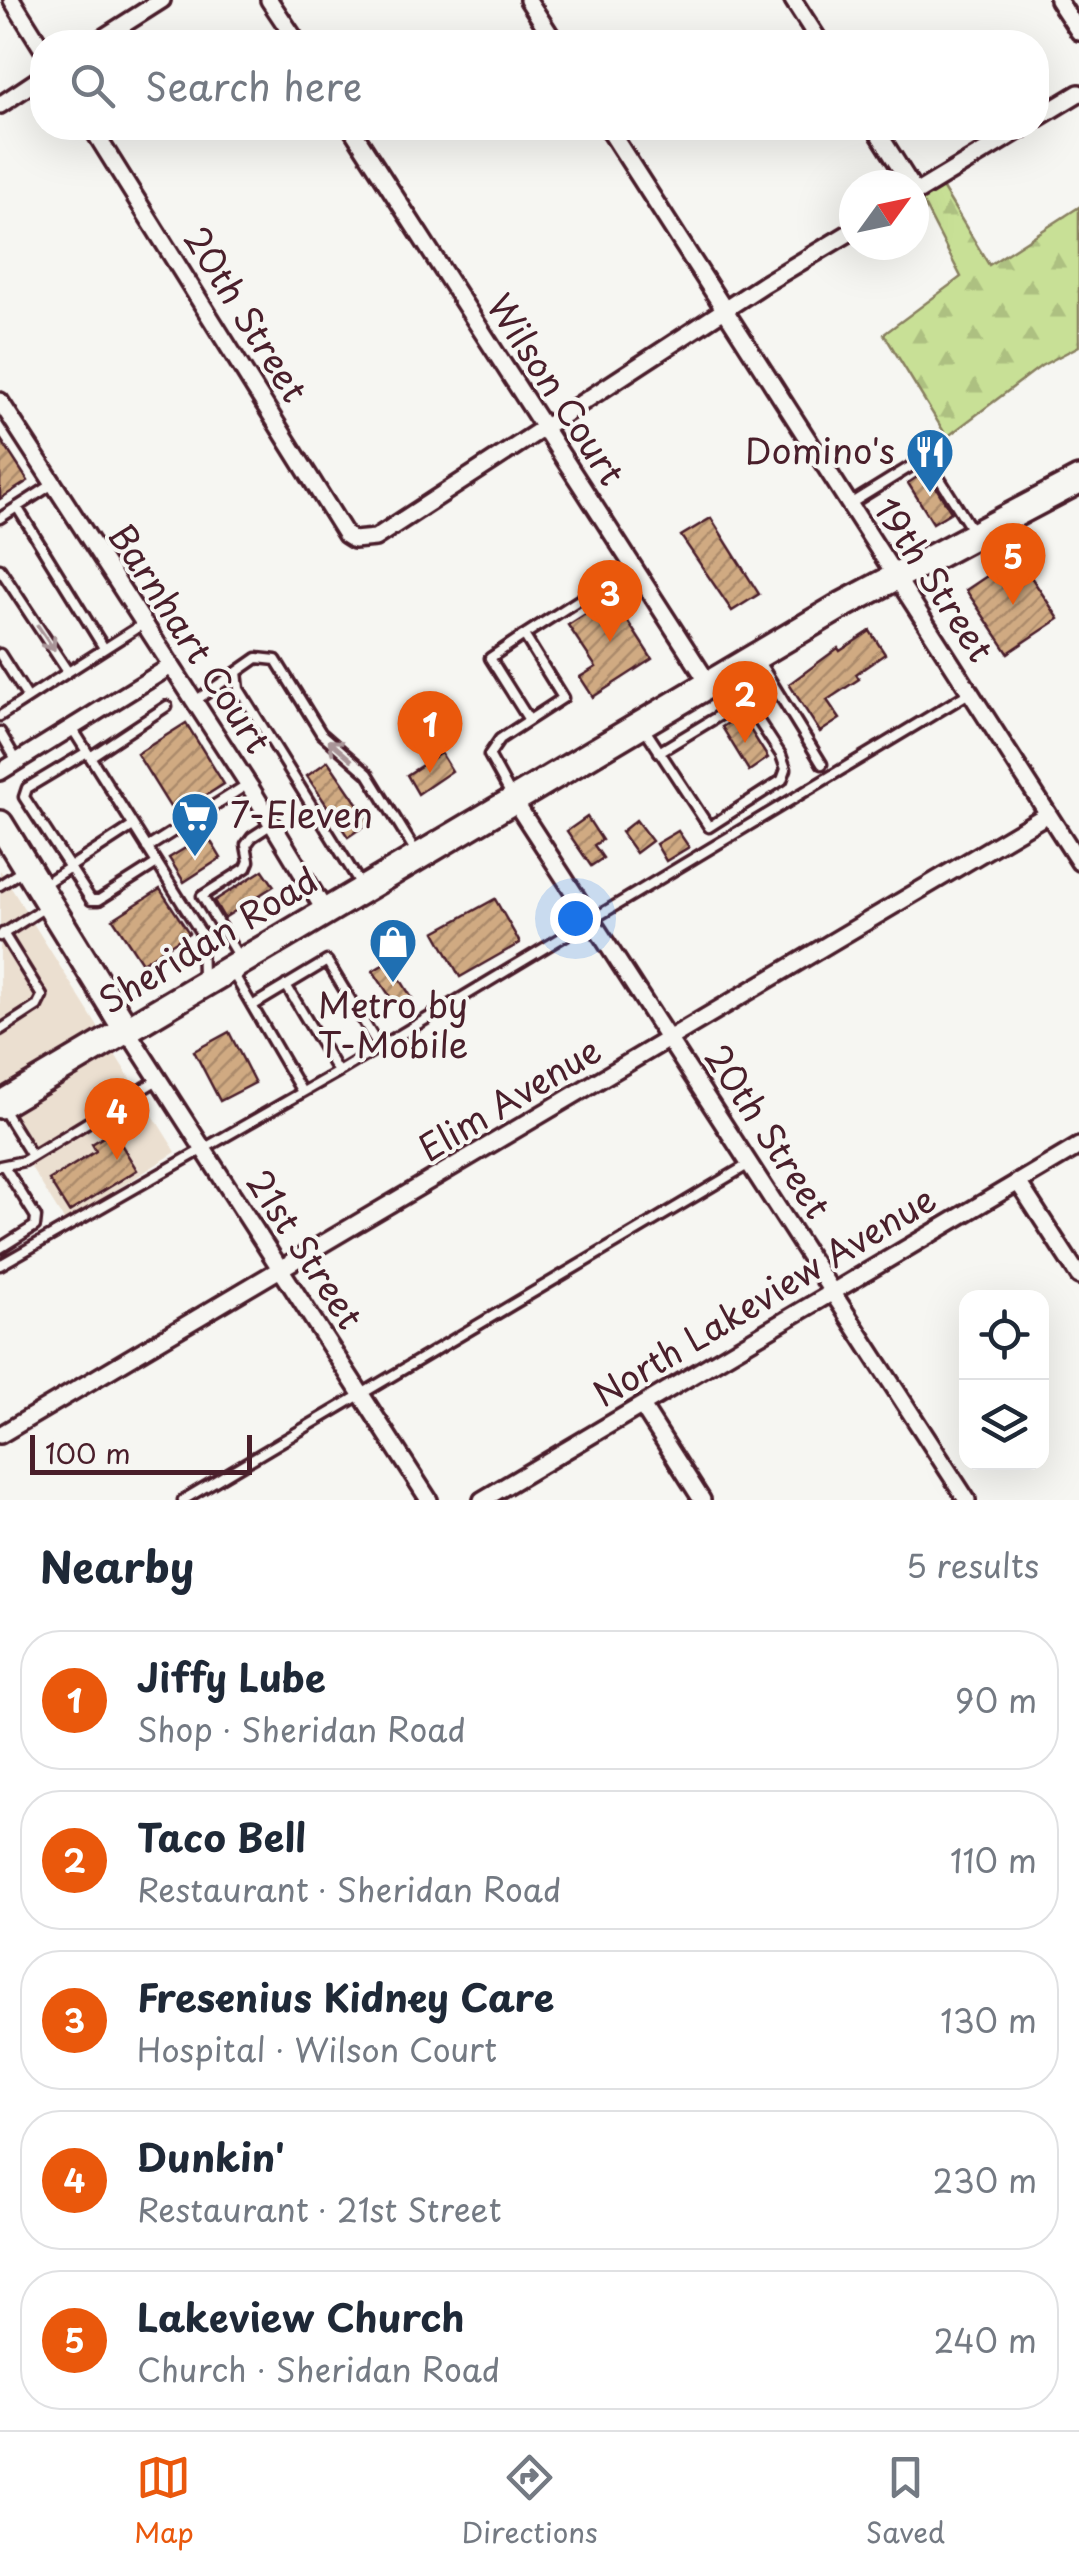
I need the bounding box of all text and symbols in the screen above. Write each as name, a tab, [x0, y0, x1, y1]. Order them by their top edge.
search box	[30, 30, 1049, 140]
text: Search here	[145, 57, 362, 114]
icon: search	[65, 58, 120, 113]
north arrow	[839, 170, 929, 260]
street label: 20th Street	[172, 216, 322, 412]
street label: Wilson Court	[475, 282, 639, 495]
place label: Domino's	[745, 423, 895, 476]
restaurant icon: Domino's	[904, 426, 956, 494]
street label: 19th Street	[862, 486, 1008, 672]
street label: Barnhart Court	[97, 512, 285, 763]
pin: 5	[980, 522, 1046, 605]
pin: 3	[578, 560, 642, 642]
one-way arrow	[35, 623, 56, 651]
pin: 2	[712, 660, 778, 743]
pin: 1	[398, 690, 462, 773]
one-way arrow	[328, 738, 353, 761]
place label: 7-Eleven	[230, 787, 373, 840]
supermarket icon: 7-Eleven	[169, 790, 221, 858]
street label: Sheridan Road	[88, 853, 327, 1025]
your location	[550, 893, 601, 944]
shop icon: Metro by T-Mobile	[367, 916, 419, 984]
place label: Metro by T-Mobile	[318, 977, 468, 1070]
street label: Elim Avenue	[407, 1022, 610, 1173]
street label: 20th Street	[693, 1033, 845, 1228]
pin: 4	[84, 1078, 150, 1160]
street label: 21st Street	[235, 1158, 378, 1339]
street label: North Lakeview Avenue	[582, 1171, 945, 1418]
map controls	[959, 1290, 1049, 1470]
button: locate	[959, 1290, 1049, 1380]
button: layers	[959, 1380, 1049, 1470]
scale bar	[30, 1430, 252, 1474]
text: 100 m	[45, 1431, 131, 1474]
text: Nearby	[40, 1534, 194, 1597]
text: 5 results	[906, 1541, 1039, 1589]
text: Jiffy Lube	[137, 1648, 326, 1705]
text: 1	[67, 1676, 82, 1724]
text: 90 m	[955, 1676, 1037, 1724]
text: Shop · Sheridan Road	[137, 1705, 466, 1753]
text: Taco Bell	[137, 1808, 306, 1865]
text: 2	[63, 1836, 86, 1884]
text: 110 m	[950, 1836, 1037, 1884]
text: Restaurant · Sheridan Road	[137, 1865, 561, 1913]
text: Fresenius Kidney Care	[137, 1968, 554, 2025]
text: 3	[64, 1996, 85, 2044]
text: 130 m	[940, 1996, 1037, 2044]
text: Hospital · Wilson Court	[137, 2025, 497, 2073]
text: Dunkin'	[137, 2128, 285, 2185]
text: 4	[64, 2156, 85, 2204]
text: 230 m	[932, 2156, 1037, 2204]
text: Restaurant · 21st Street	[137, 2185, 502, 2233]
text: Lakeview Church	[137, 2288, 465, 2345]
text: 5	[64, 2316, 85, 2364]
text: 240 m	[934, 2316, 1037, 2364]
text: Church · Sheridan Road	[137, 2345, 500, 2393]
tab: Map	[134, 2450, 194, 2553]
tab: Directions	[462, 2450, 598, 2553]
tab: Saved	[866, 2450, 945, 2553]

